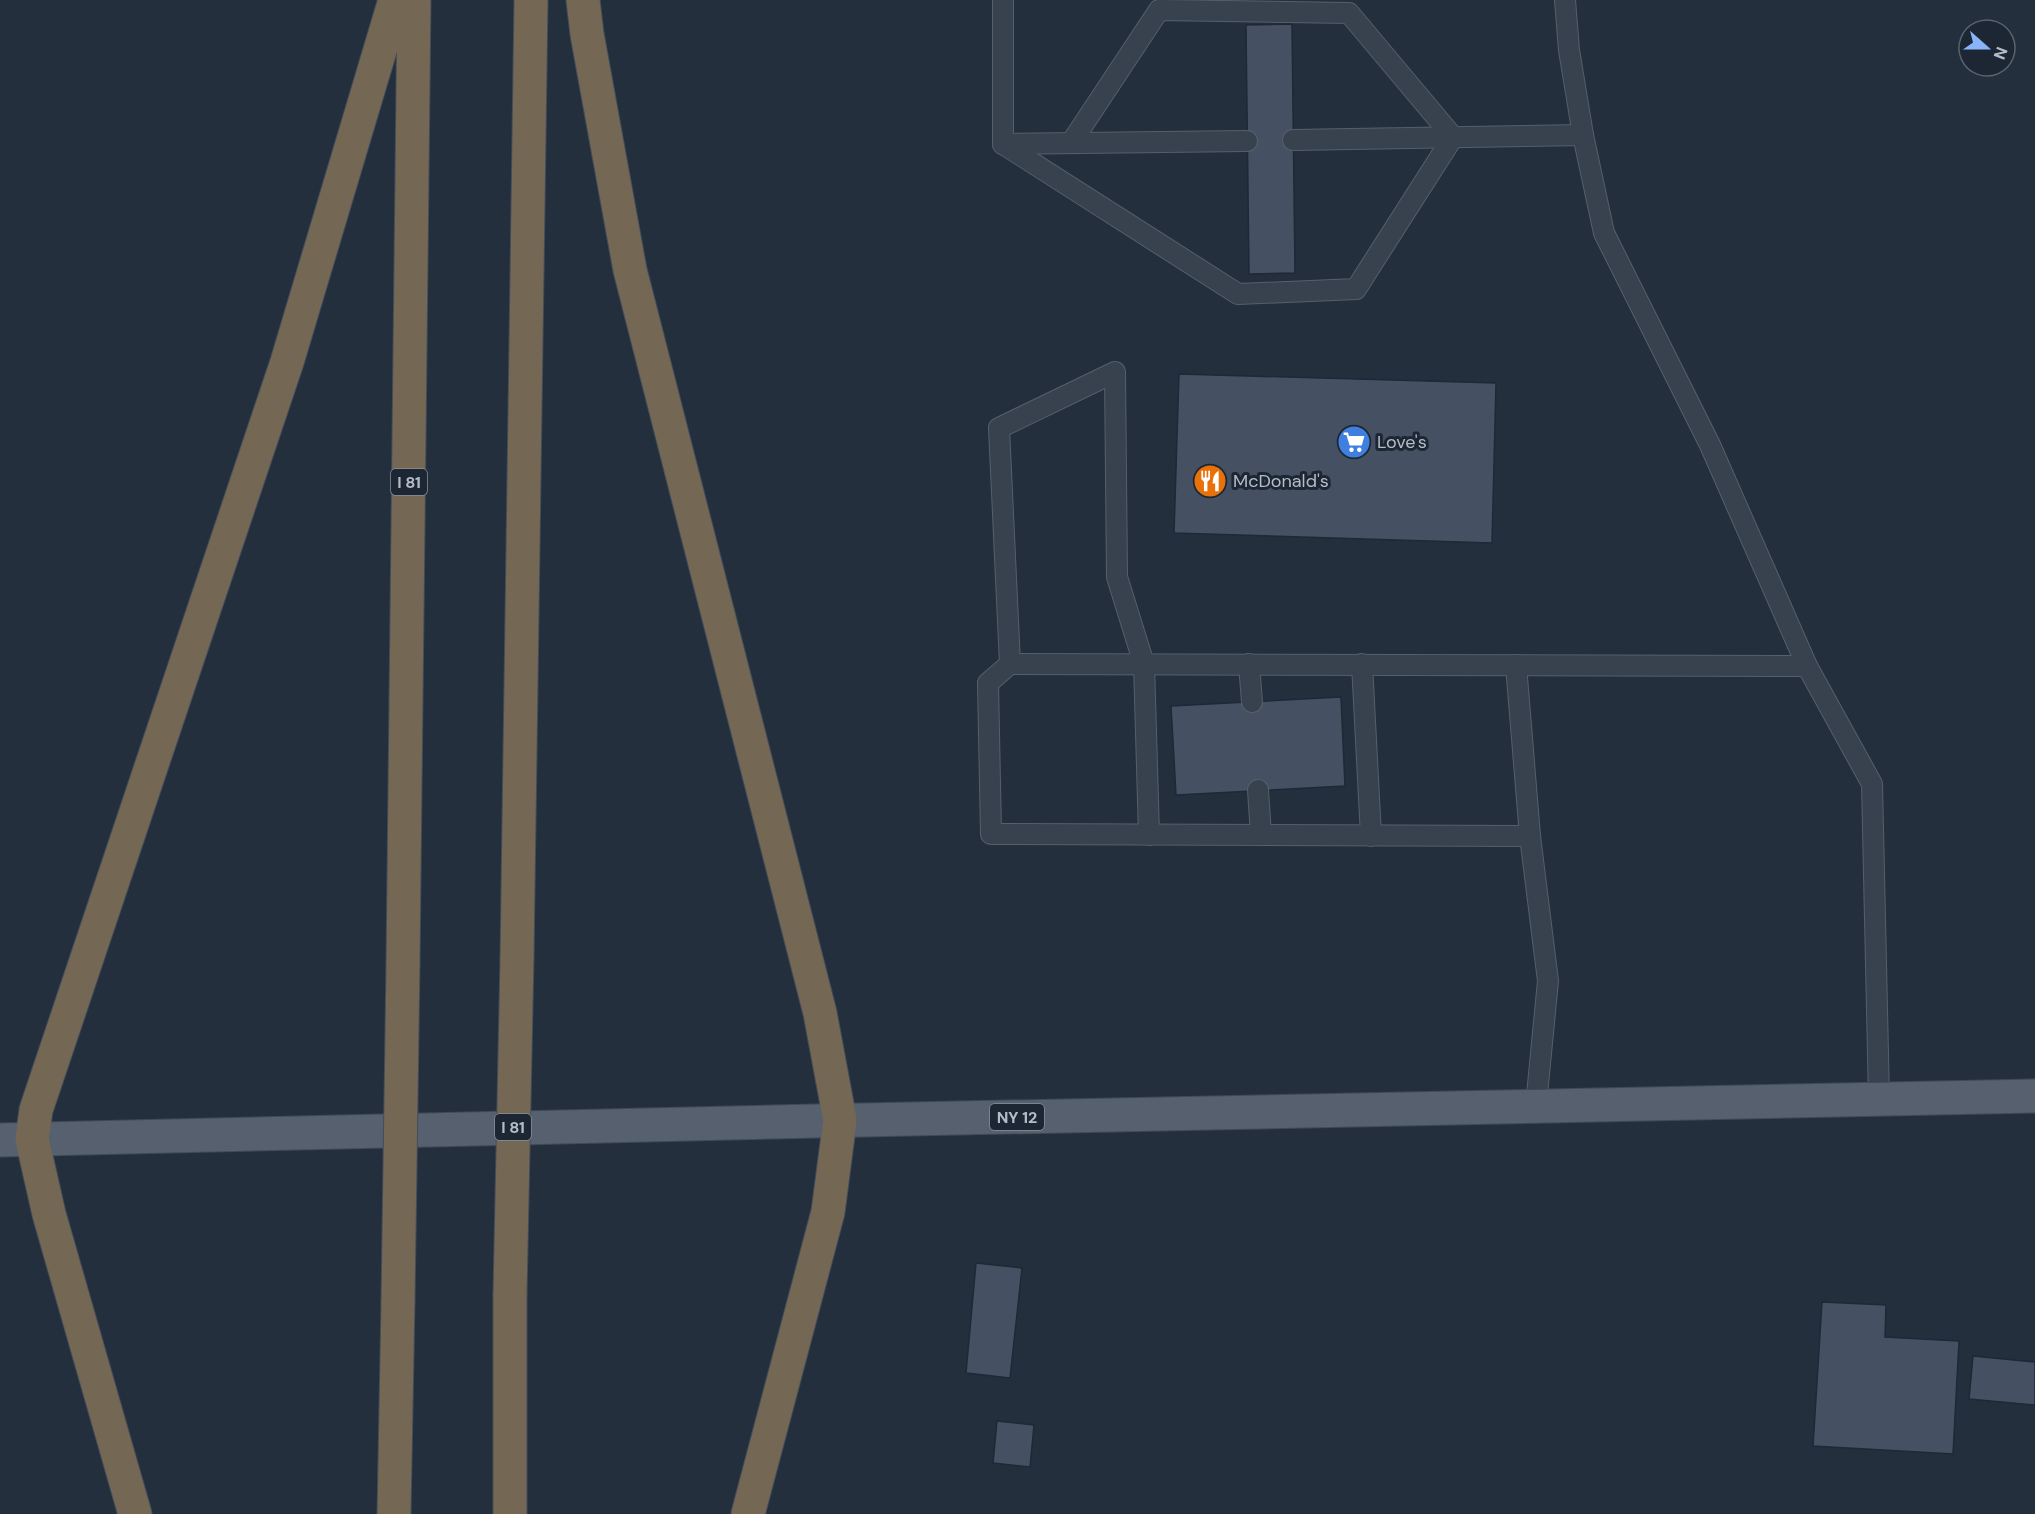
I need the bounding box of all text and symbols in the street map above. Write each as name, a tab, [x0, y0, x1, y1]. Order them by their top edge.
north arrow	[1957, 18, 2017, 78]
text: N	[1989, 44, 2012, 62]
supermarket icon: Love's	[1336, 424, 1372, 460]
place label: Love's	[1377, 430, 1427, 454]
restaurant icon: McDonald's	[1192, 463, 1228, 499]
road number: I 81	[391, 469, 427, 495]
place label: McDonald's	[1233, 469, 1329, 493]
road number: NY 12	[990, 1104, 1044, 1130]
road number: I 81	[495, 1114, 531, 1140]

